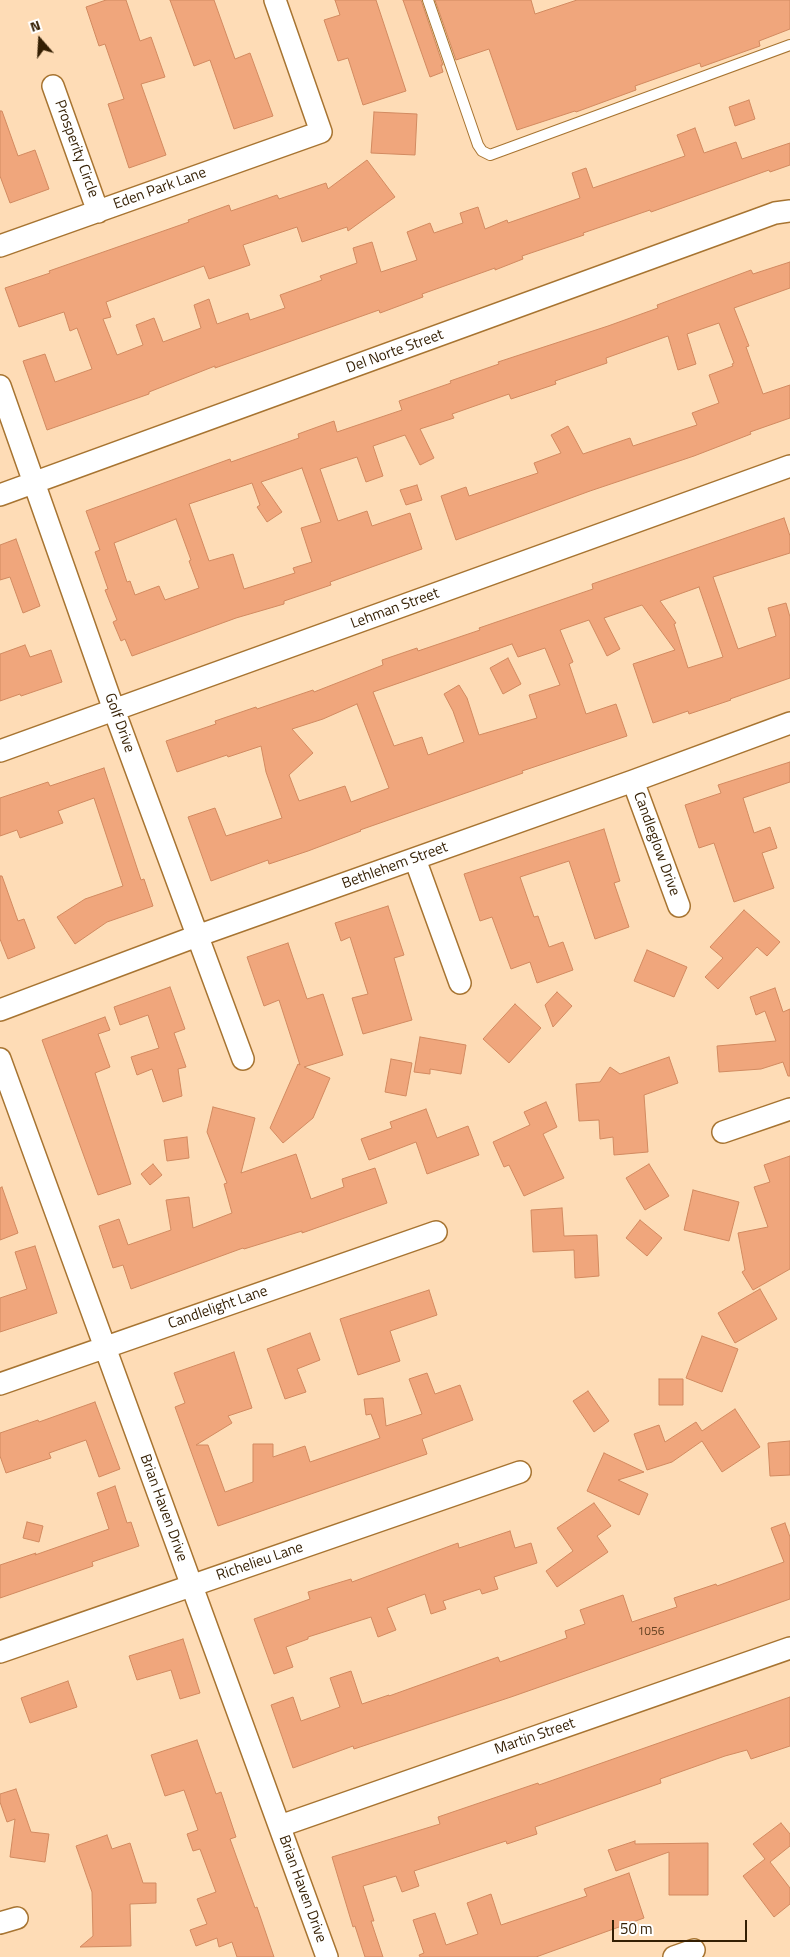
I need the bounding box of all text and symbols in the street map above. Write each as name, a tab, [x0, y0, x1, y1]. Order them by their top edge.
text: N	[27, 14, 43, 37]
north arrow	[15, 15, 65, 65]
street label: Prosperity Circle	[50, 98, 102, 200]
street label: Eden Park Lane	[111, 164, 209, 214]
street label: Del Norte Street	[344, 326, 446, 378]
street label: Lehman Street	[348, 585, 442, 633]
street label: Golf Drive	[100, 691, 138, 755]
street label: Candleglow Drive	[629, 790, 683, 898]
street label: Bethlehem Street	[340, 839, 450, 893]
street label: Candlelight Lane	[166, 1283, 270, 1333]
street label: Brian Haven Drive	[135, 1452, 191, 1564]
street label: Richelieu Lane	[214, 1539, 306, 1585]
house number: 1056	[638, 1625, 664, 1639]
street label: Martin Street	[492, 1715, 578, 1759]
street label: Brian Haven Drive	[274, 1833, 330, 1945]
scale bar	[615, 1910, 750, 1942]
text: 50 m	[620, 1917, 653, 1940]

